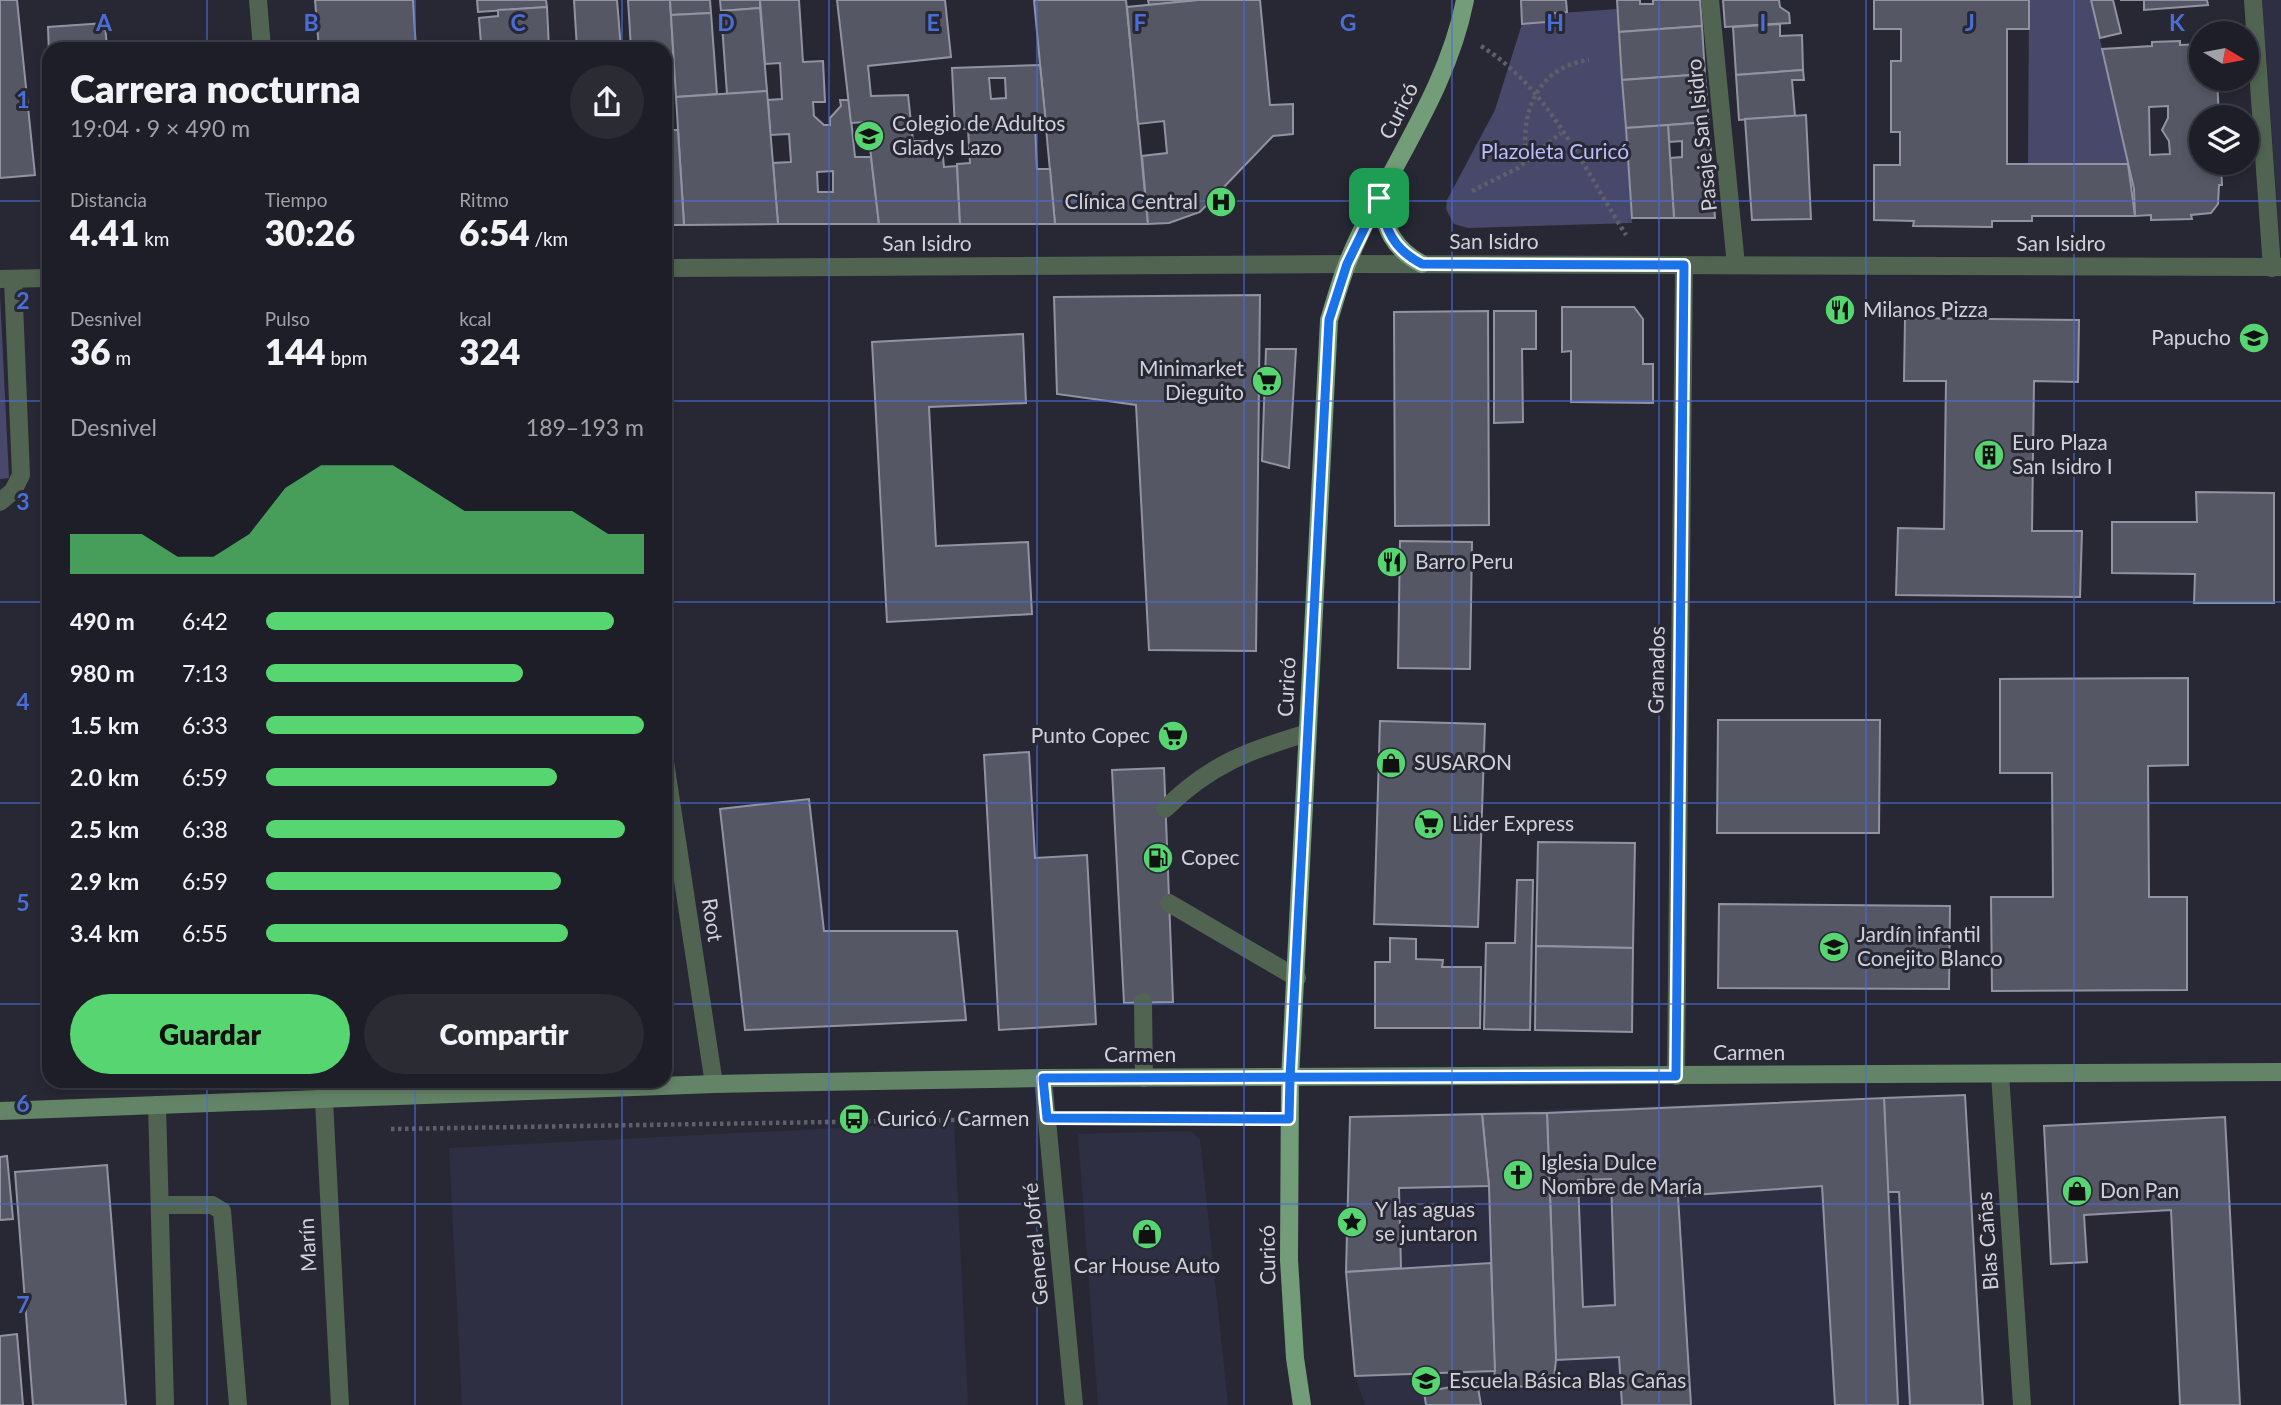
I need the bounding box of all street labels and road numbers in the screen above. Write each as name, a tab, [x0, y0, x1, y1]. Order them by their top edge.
street label: Pasaje San Isidro	[1680, 58, 1721, 213]
street label: Curicó	[1373, 78, 1422, 143]
street label: San Isidro	[1449, 228, 1539, 253]
street label: San Isidro	[882, 230, 972, 255]
street label: San Isidro	[2016, 230, 2106, 255]
street label: Granados	[1642, 626, 1669, 714]
street label: Curicó	[1271, 656, 1300, 718]
street label: Root	[698, 896, 729, 944]
street label: Carmen	[1713, 1039, 1785, 1064]
street label: Carmen	[1104, 1041, 1176, 1066]
street label: General Jofré	[1017, 1182, 1052, 1306]
street label: Blas Cañas	[1971, 1191, 2002, 1291]
street label: Marín	[293, 1217, 320, 1273]
street label: Curicó	[1253, 1225, 1280, 1285]

